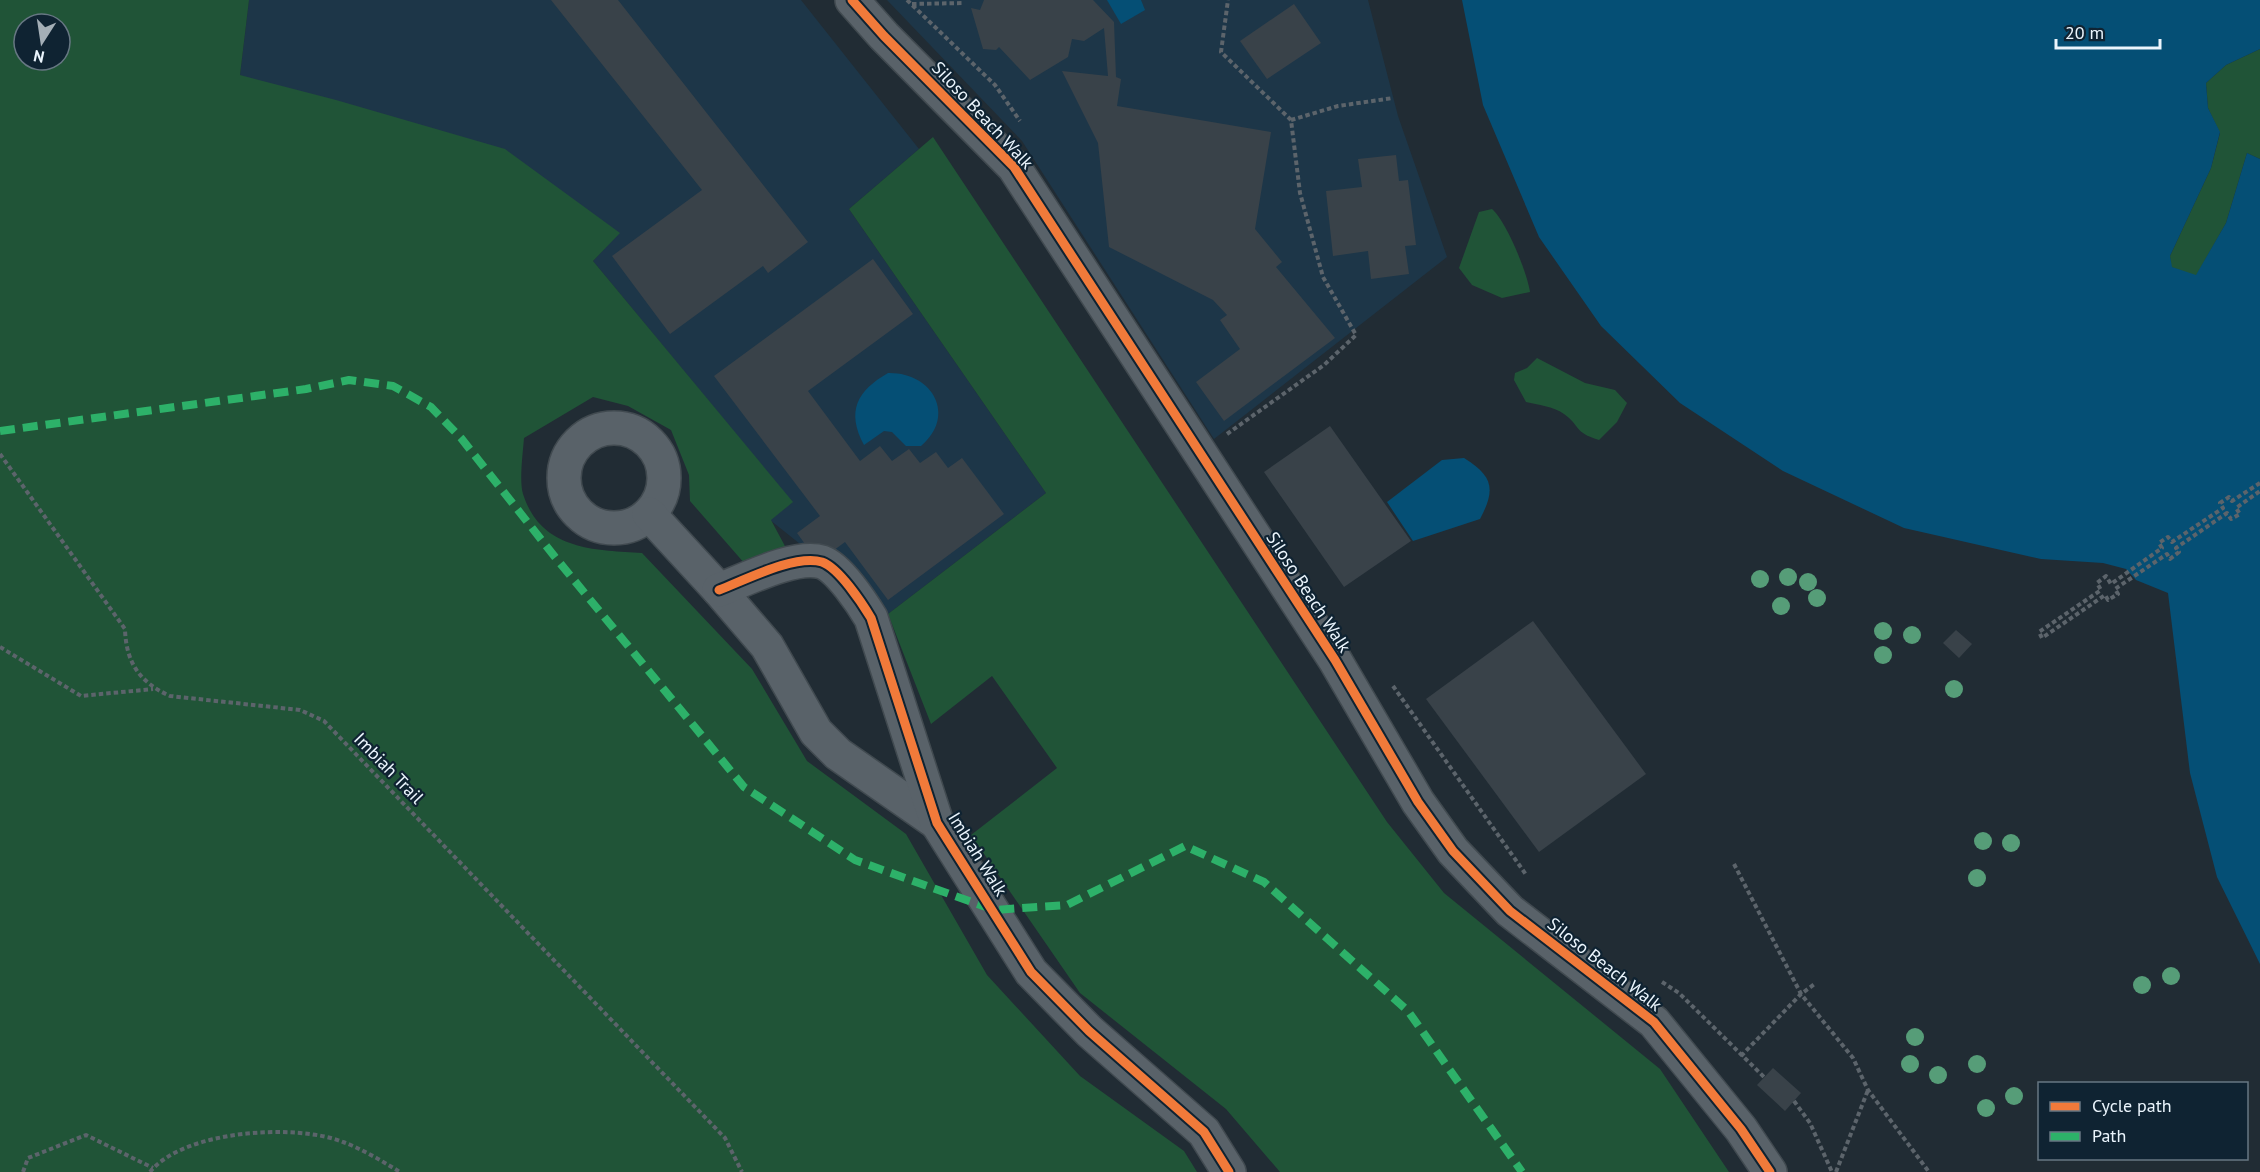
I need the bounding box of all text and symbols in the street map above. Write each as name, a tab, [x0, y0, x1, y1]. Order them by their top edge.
north arrow	[12, 12, 72, 72]
scale bar	[2056, 12, 2160, 50]
text: 20 m	[2065, 21, 2104, 44]
text: N	[32, 46, 46, 68]
street label: Siloso Beach Walk	[927, 56, 1039, 174]
street label: Siloso Beach Walk	[1261, 527, 1357, 657]
street label: Imbiah Trail	[349, 727, 429, 809]
street label: Imbiah Walk	[943, 808, 1013, 901]
street label: Siloso Beach Walk	[1543, 912, 1667, 1016]
legend	[2038, 1082, 2248, 1160]
text: Cycle path	[2092, 1094, 2172, 1117]
text: Path	[2092, 1124, 2126, 1147]

